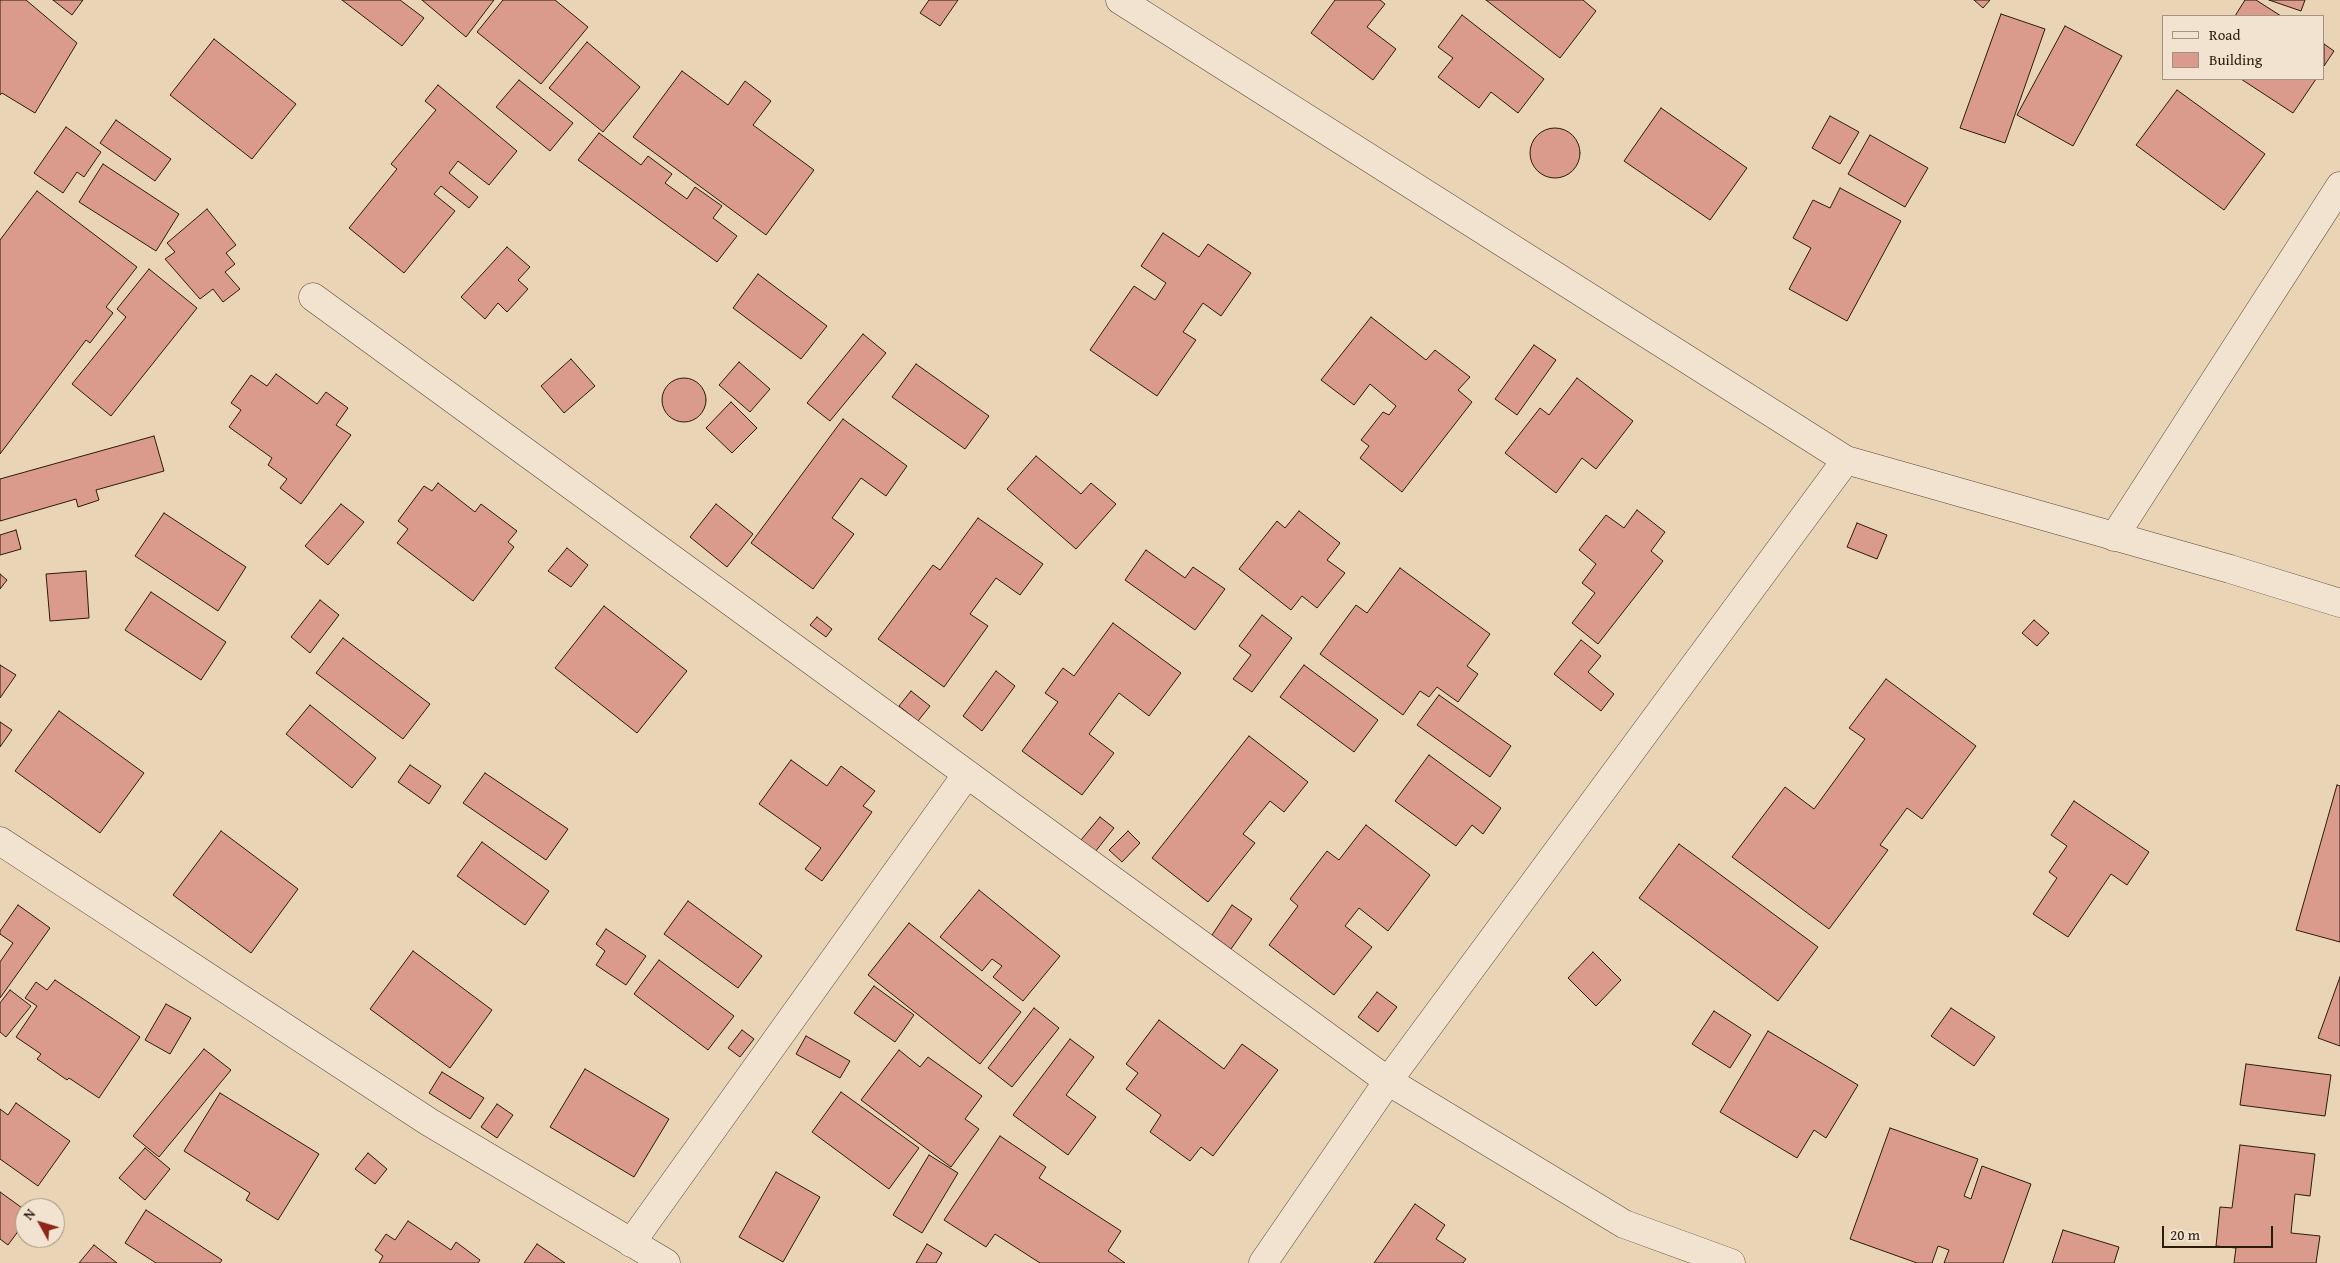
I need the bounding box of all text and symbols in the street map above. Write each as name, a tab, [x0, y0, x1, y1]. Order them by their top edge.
legend	[2162, 15, 2325, 80]
text: Road	[2209, 24, 2240, 45]
text: Building	[2209, 49, 2262, 70]
north arrow	[15, 1198, 65, 1248]
text: N	[18, 1204, 40, 1224]
scale bar	[2165, 1216, 2276, 1248]
text: 20 m	[2170, 1224, 2200, 1245]

